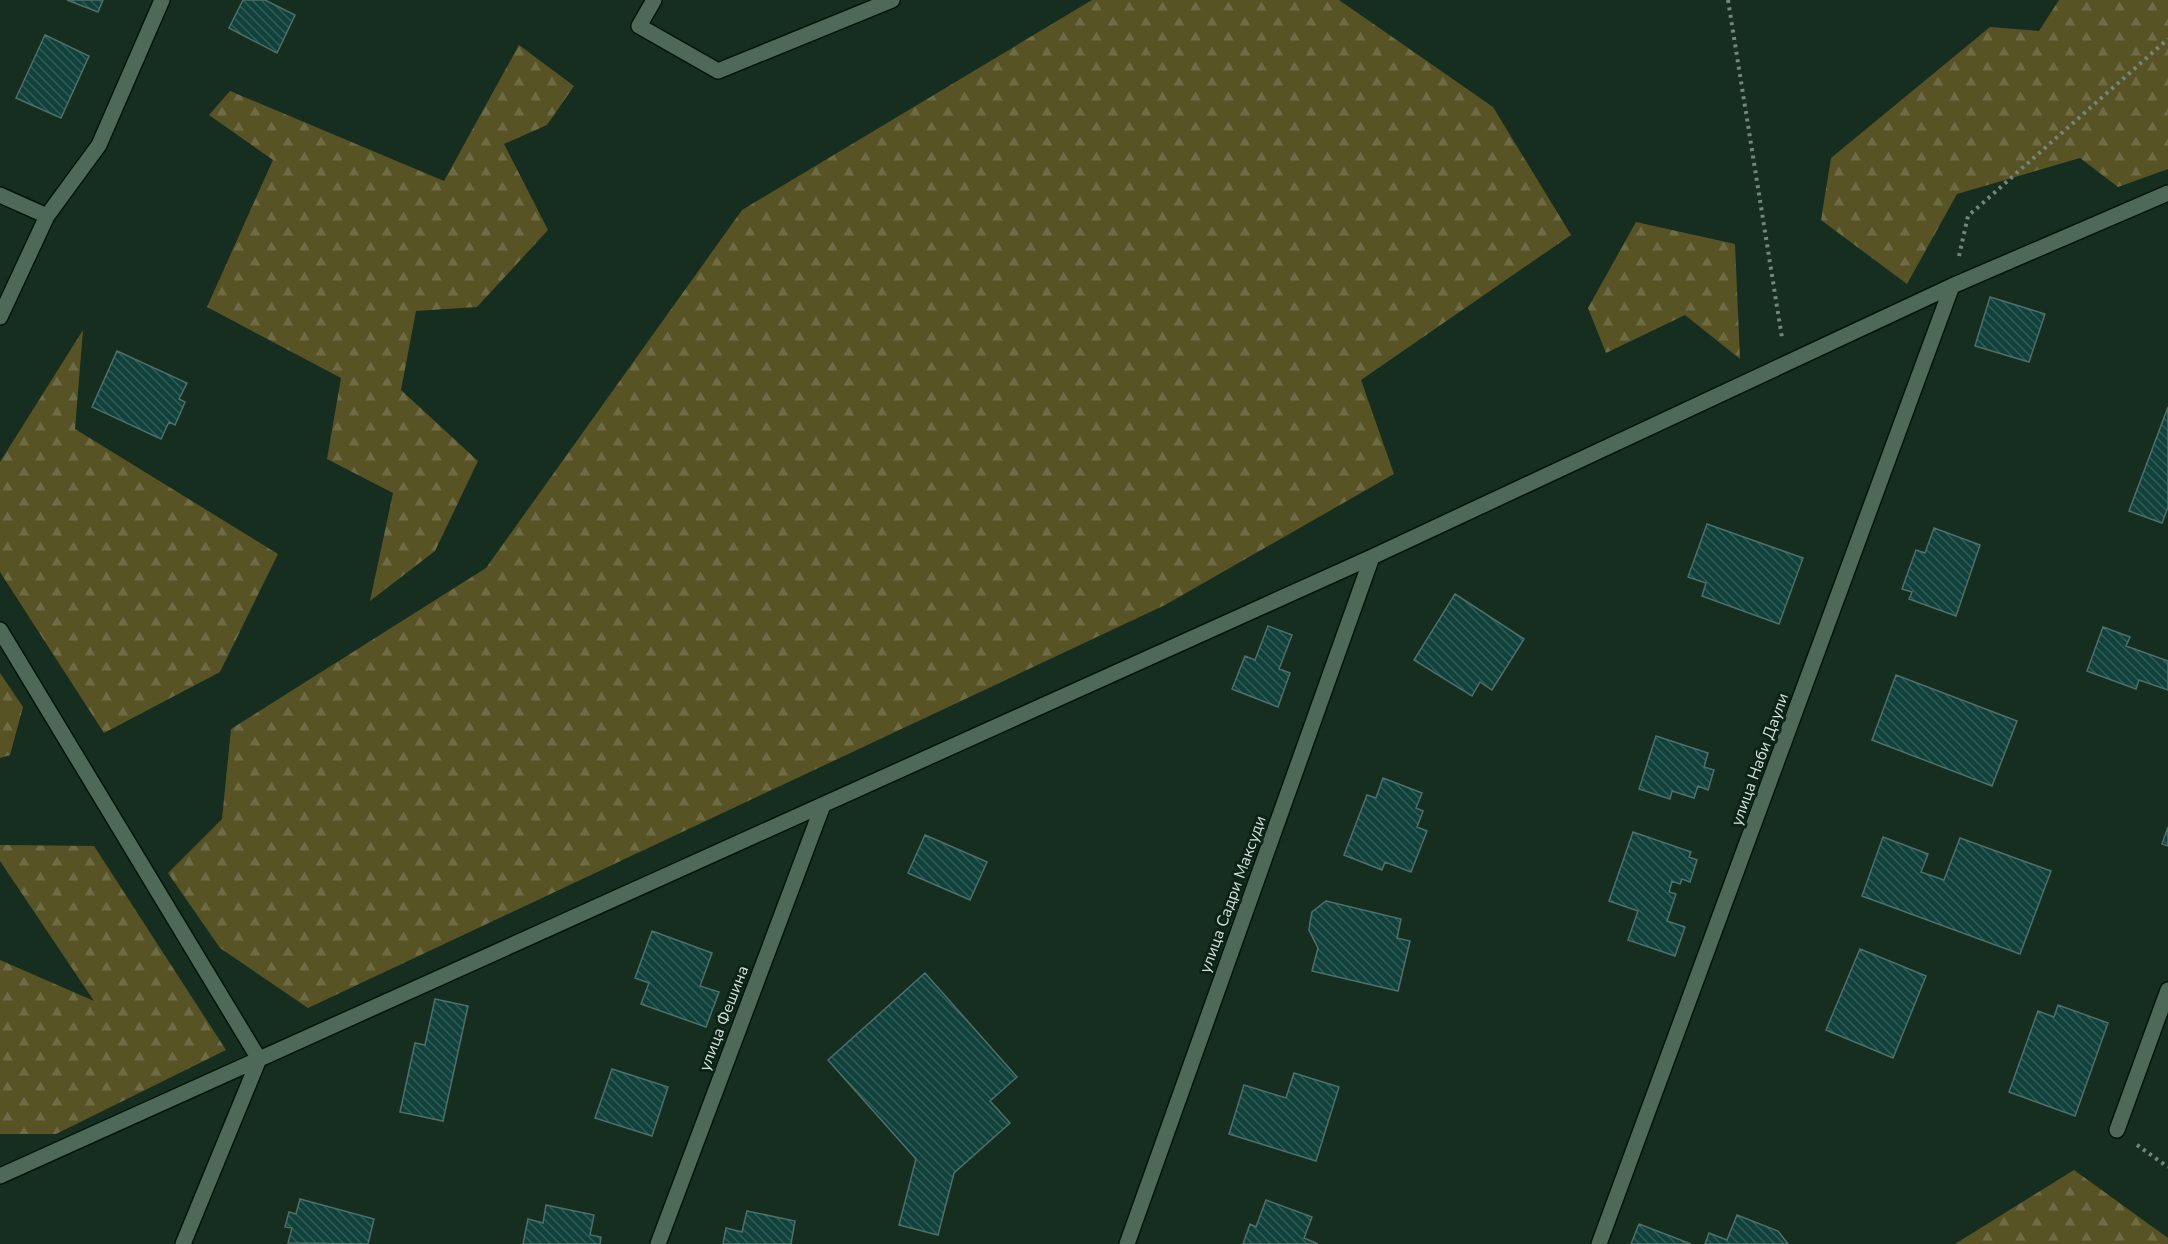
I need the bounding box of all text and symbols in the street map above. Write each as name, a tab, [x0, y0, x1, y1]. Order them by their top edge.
street label: улица Наби Даули	[1726, 690, 1794, 829]
street label: улица Садри Максуди	[1194, 813, 1272, 976]
street label: улица Фешина	[694, 963, 754, 1074]

